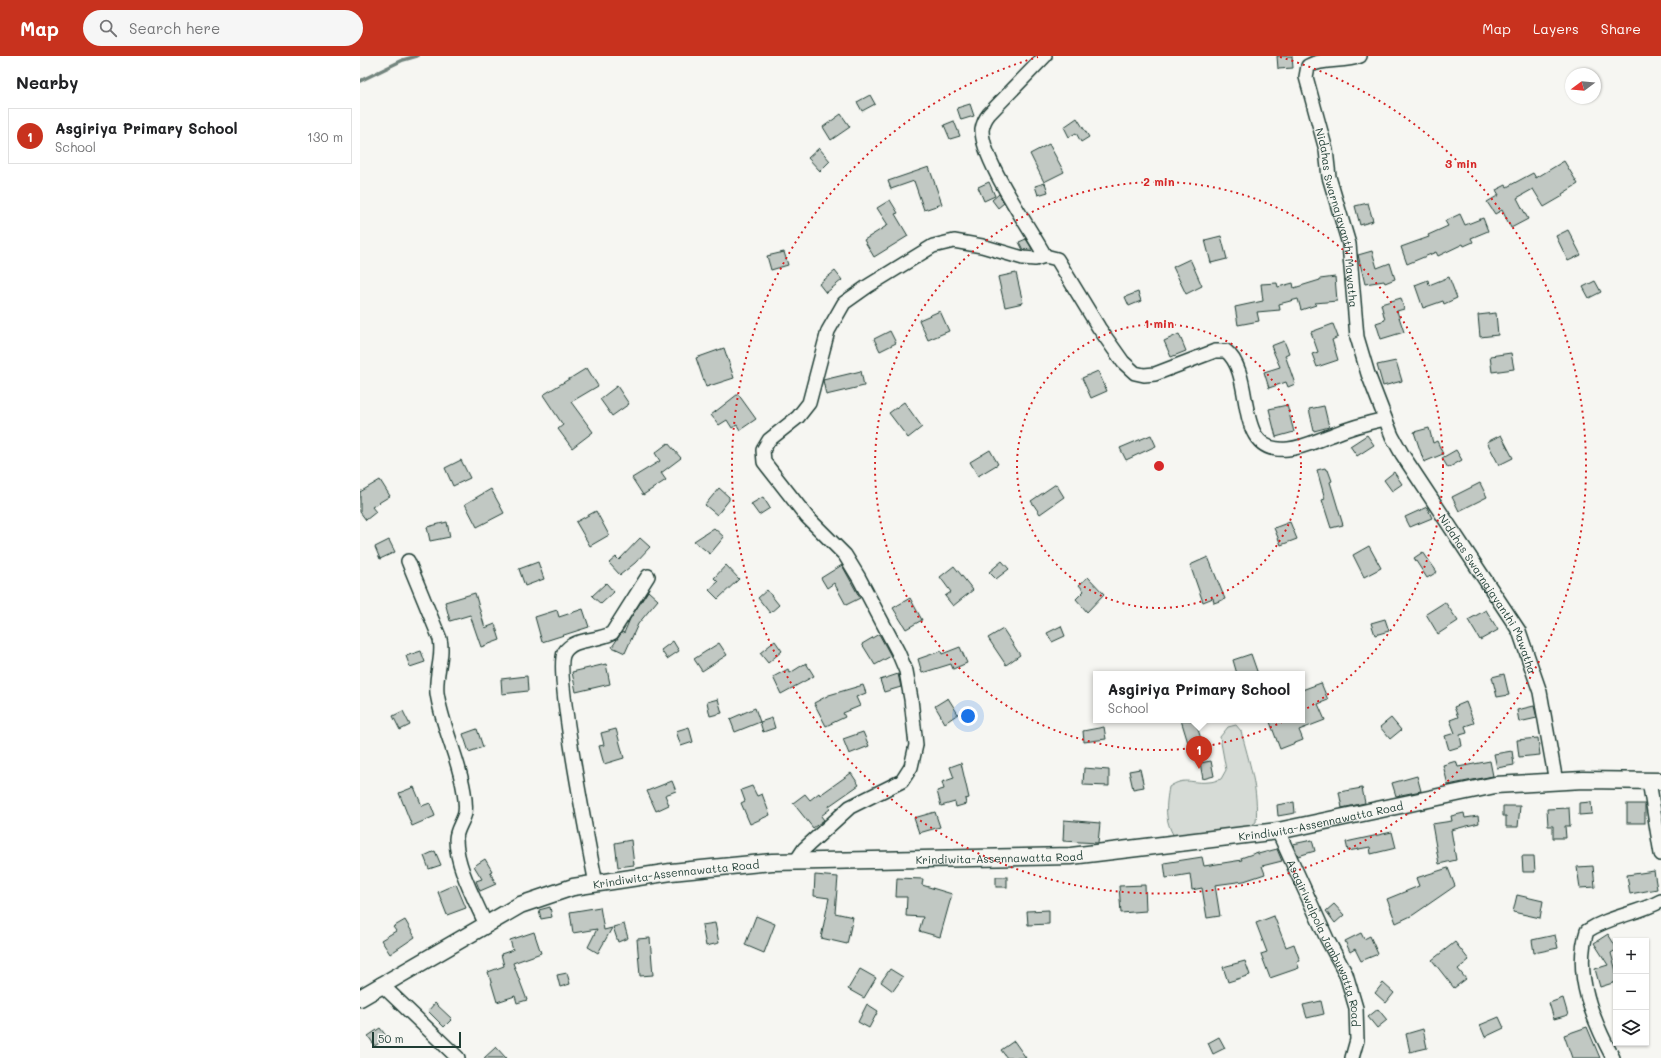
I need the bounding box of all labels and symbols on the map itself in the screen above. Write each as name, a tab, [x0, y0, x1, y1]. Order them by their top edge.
north arrow	[1565, 68, 1601, 104]
street label: Nidahas Swarnajayanthi Mawatha	[1313, 126, 1362, 308]
text: 3 min	[1445, 155, 1477, 171]
text: 2 min	[1143, 173, 1175, 189]
text: 1 min	[1144, 315, 1174, 331]
centre of rings	[1152, 459, 1166, 473]
street label: Nidahas Swarnajayanthi Mawatha	[1436, 511, 1541, 676]
your location	[958, 706, 978, 726]
pin: 1	[1186, 736, 1212, 769]
street label: Krindiwita-Assennawatta Road	[1237, 797, 1404, 843]
street label: Krindiwita-Assennawatta Road	[915, 847, 1084, 867]
street label: Krindiwita-Assennawatta Road	[592, 856, 760, 891]
street label: Asagiriwalpola Jambuwatta Road	[1284, 857, 1364, 1027]
scale bar	[372, 1030, 461, 1049]

